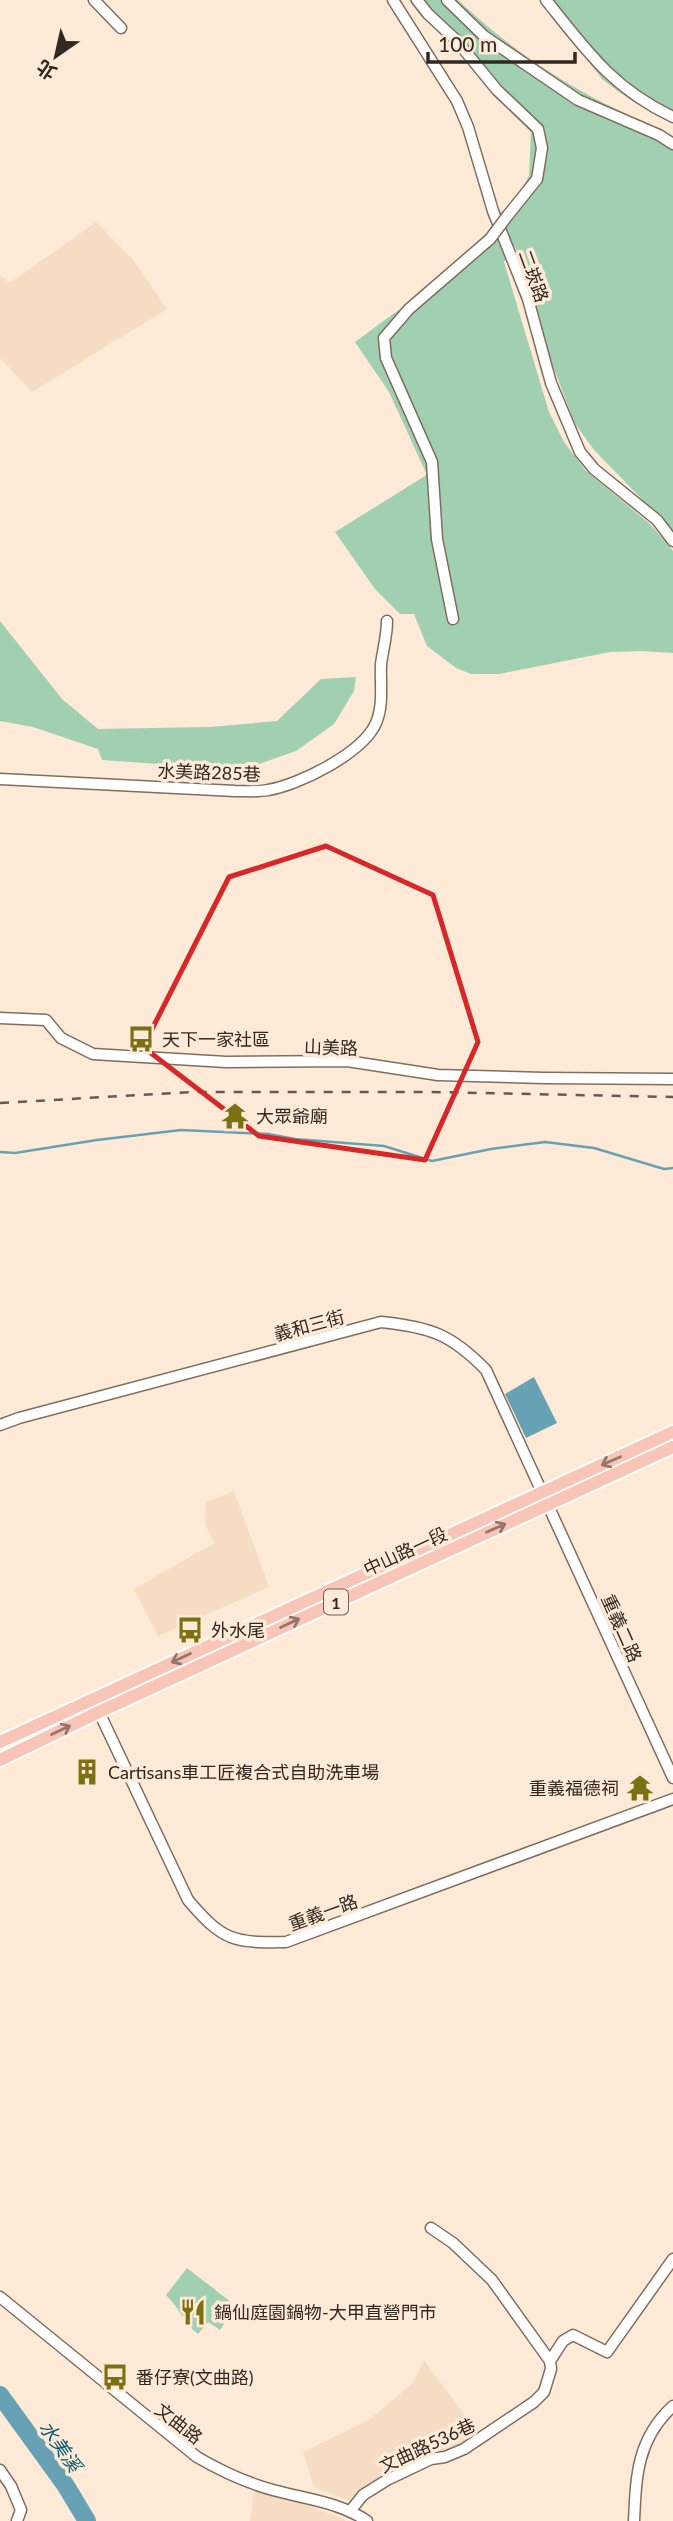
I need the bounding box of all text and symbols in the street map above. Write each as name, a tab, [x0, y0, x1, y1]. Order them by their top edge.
north arrow	[21, 21, 91, 91]
scale bar	[428, 21, 575, 65]
text: 100 m	[438, 31, 497, 56]
text: 北	[32, 56, 61, 85]
street label: 二崁路	[514, 247, 554, 305]
street label: 水美路285巷	[157, 759, 261, 785]
bus stop icon: 天下一家社區	[126, 1024, 156, 1054]
place label: 天下一家社區	[162, 1028, 270, 1050]
street label: 山美路	[304, 1035, 358, 1059]
temple icon: 大眾爺廟	[220, 1101, 250, 1131]
place label: 大眾爺廟	[256, 1105, 328, 1127]
street label: 義和三街	[271, 1305, 347, 1345]
one-way arrow	[601, 1454, 622, 1468]
one-way arrow	[485, 1521, 506, 1534]
street label: 中山路一段	[360, 1522, 450, 1580]
road number: 1	[324, 1590, 348, 1614]
street label: 重義二路	[597, 1591, 647, 1665]
bus stop icon: 外水尾	[175, 1615, 205, 1645]
one-way arrow	[279, 1616, 300, 1629]
place label: 外水尾	[211, 1619, 265, 1641]
one-way arrow	[171, 1652, 192, 1665]
one-way arrow	[50, 1723, 71, 1737]
building icon: Cartisans車工匠複合式自助洗車場	[72, 1757, 102, 1787]
place label: Cartisans車工匠複合式自助洗車場	[108, 1761, 379, 1783]
temple icon: 重義福德祠	[625, 1773, 655, 1803]
place label: 重義福德祠	[529, 1777, 619, 1799]
street label: 重義一路	[285, 1889, 361, 1935]
restaurant icon: 鍋仙庭園鍋物-大甲直營門市	[178, 2297, 208, 2327]
place label: 鍋仙庭園鍋物-大甲直營門市	[214, 2301, 437, 2323]
bus stop icon: 番仔寮(文曲路)	[100, 2362, 130, 2392]
place label: 番仔寮(文曲路)	[136, 2366, 254, 2388]
street label: 文曲路	[151, 2398, 207, 2448]
street label: 文曲路536巷	[376, 2413, 478, 2477]
water label: 水美溪	[35, 2416, 88, 2478]

